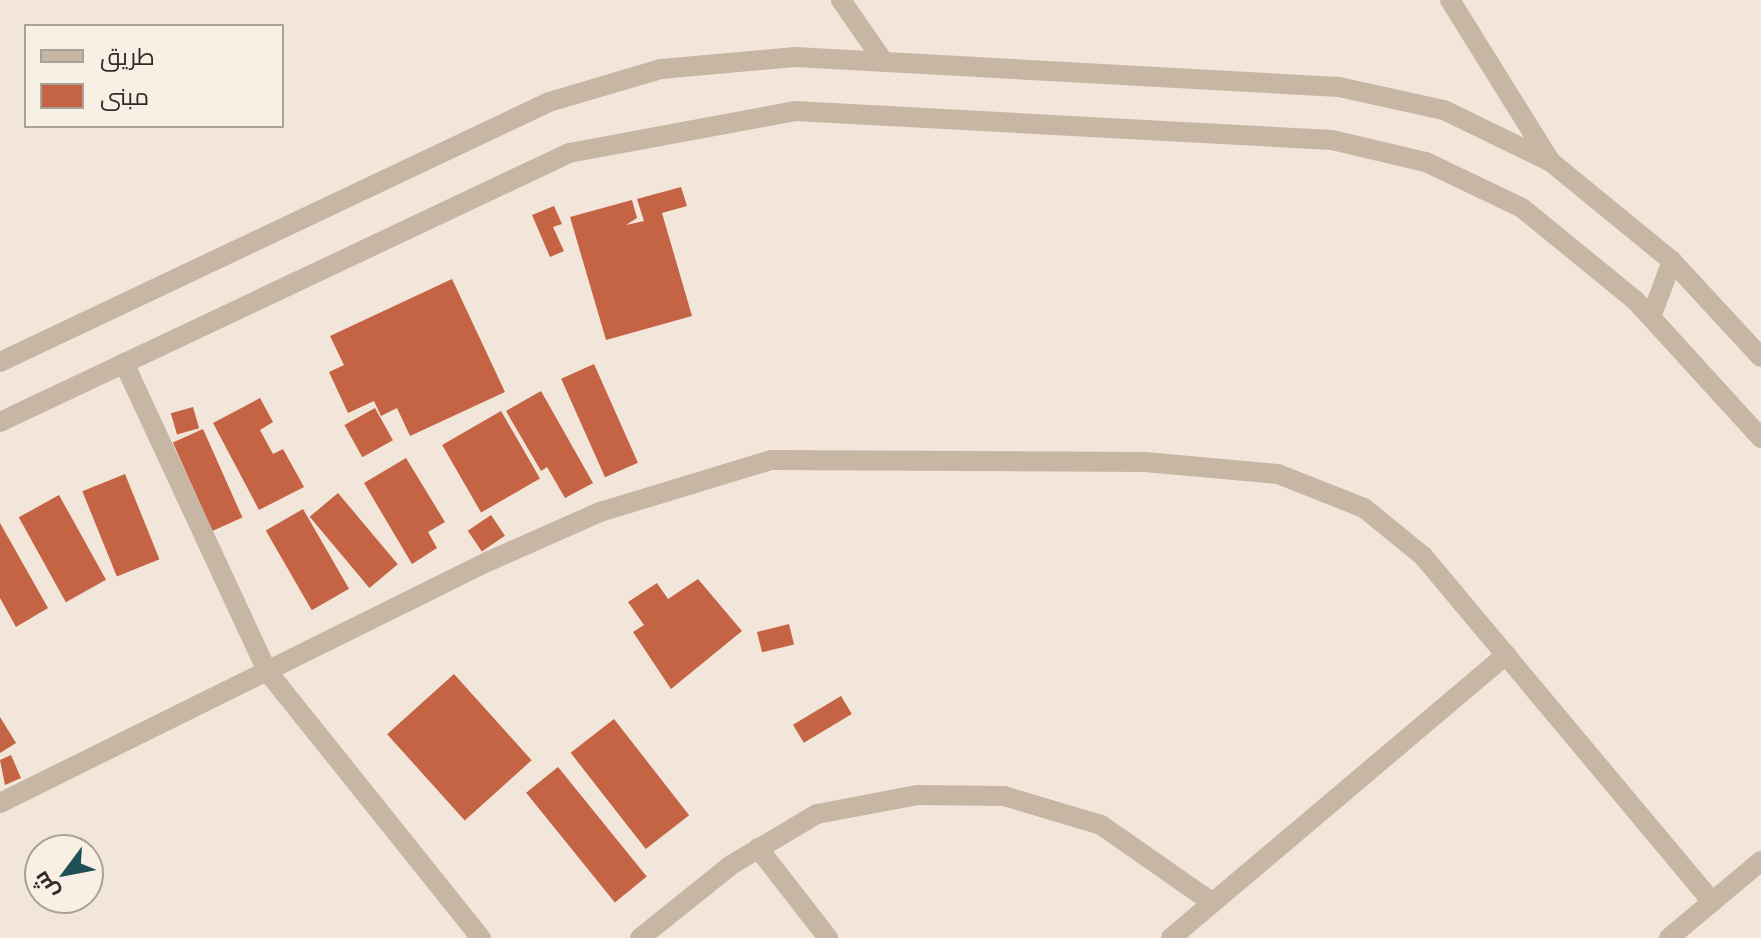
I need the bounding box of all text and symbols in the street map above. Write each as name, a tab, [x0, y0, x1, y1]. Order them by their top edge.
legend	[24, 24, 284, 128]
text: طريق	[100, 38, 155, 74]
text: مبنى	[100, 78, 149, 114]
north arrow	[24, 834, 104, 914]
text: ش	[23, 865, 67, 907]

